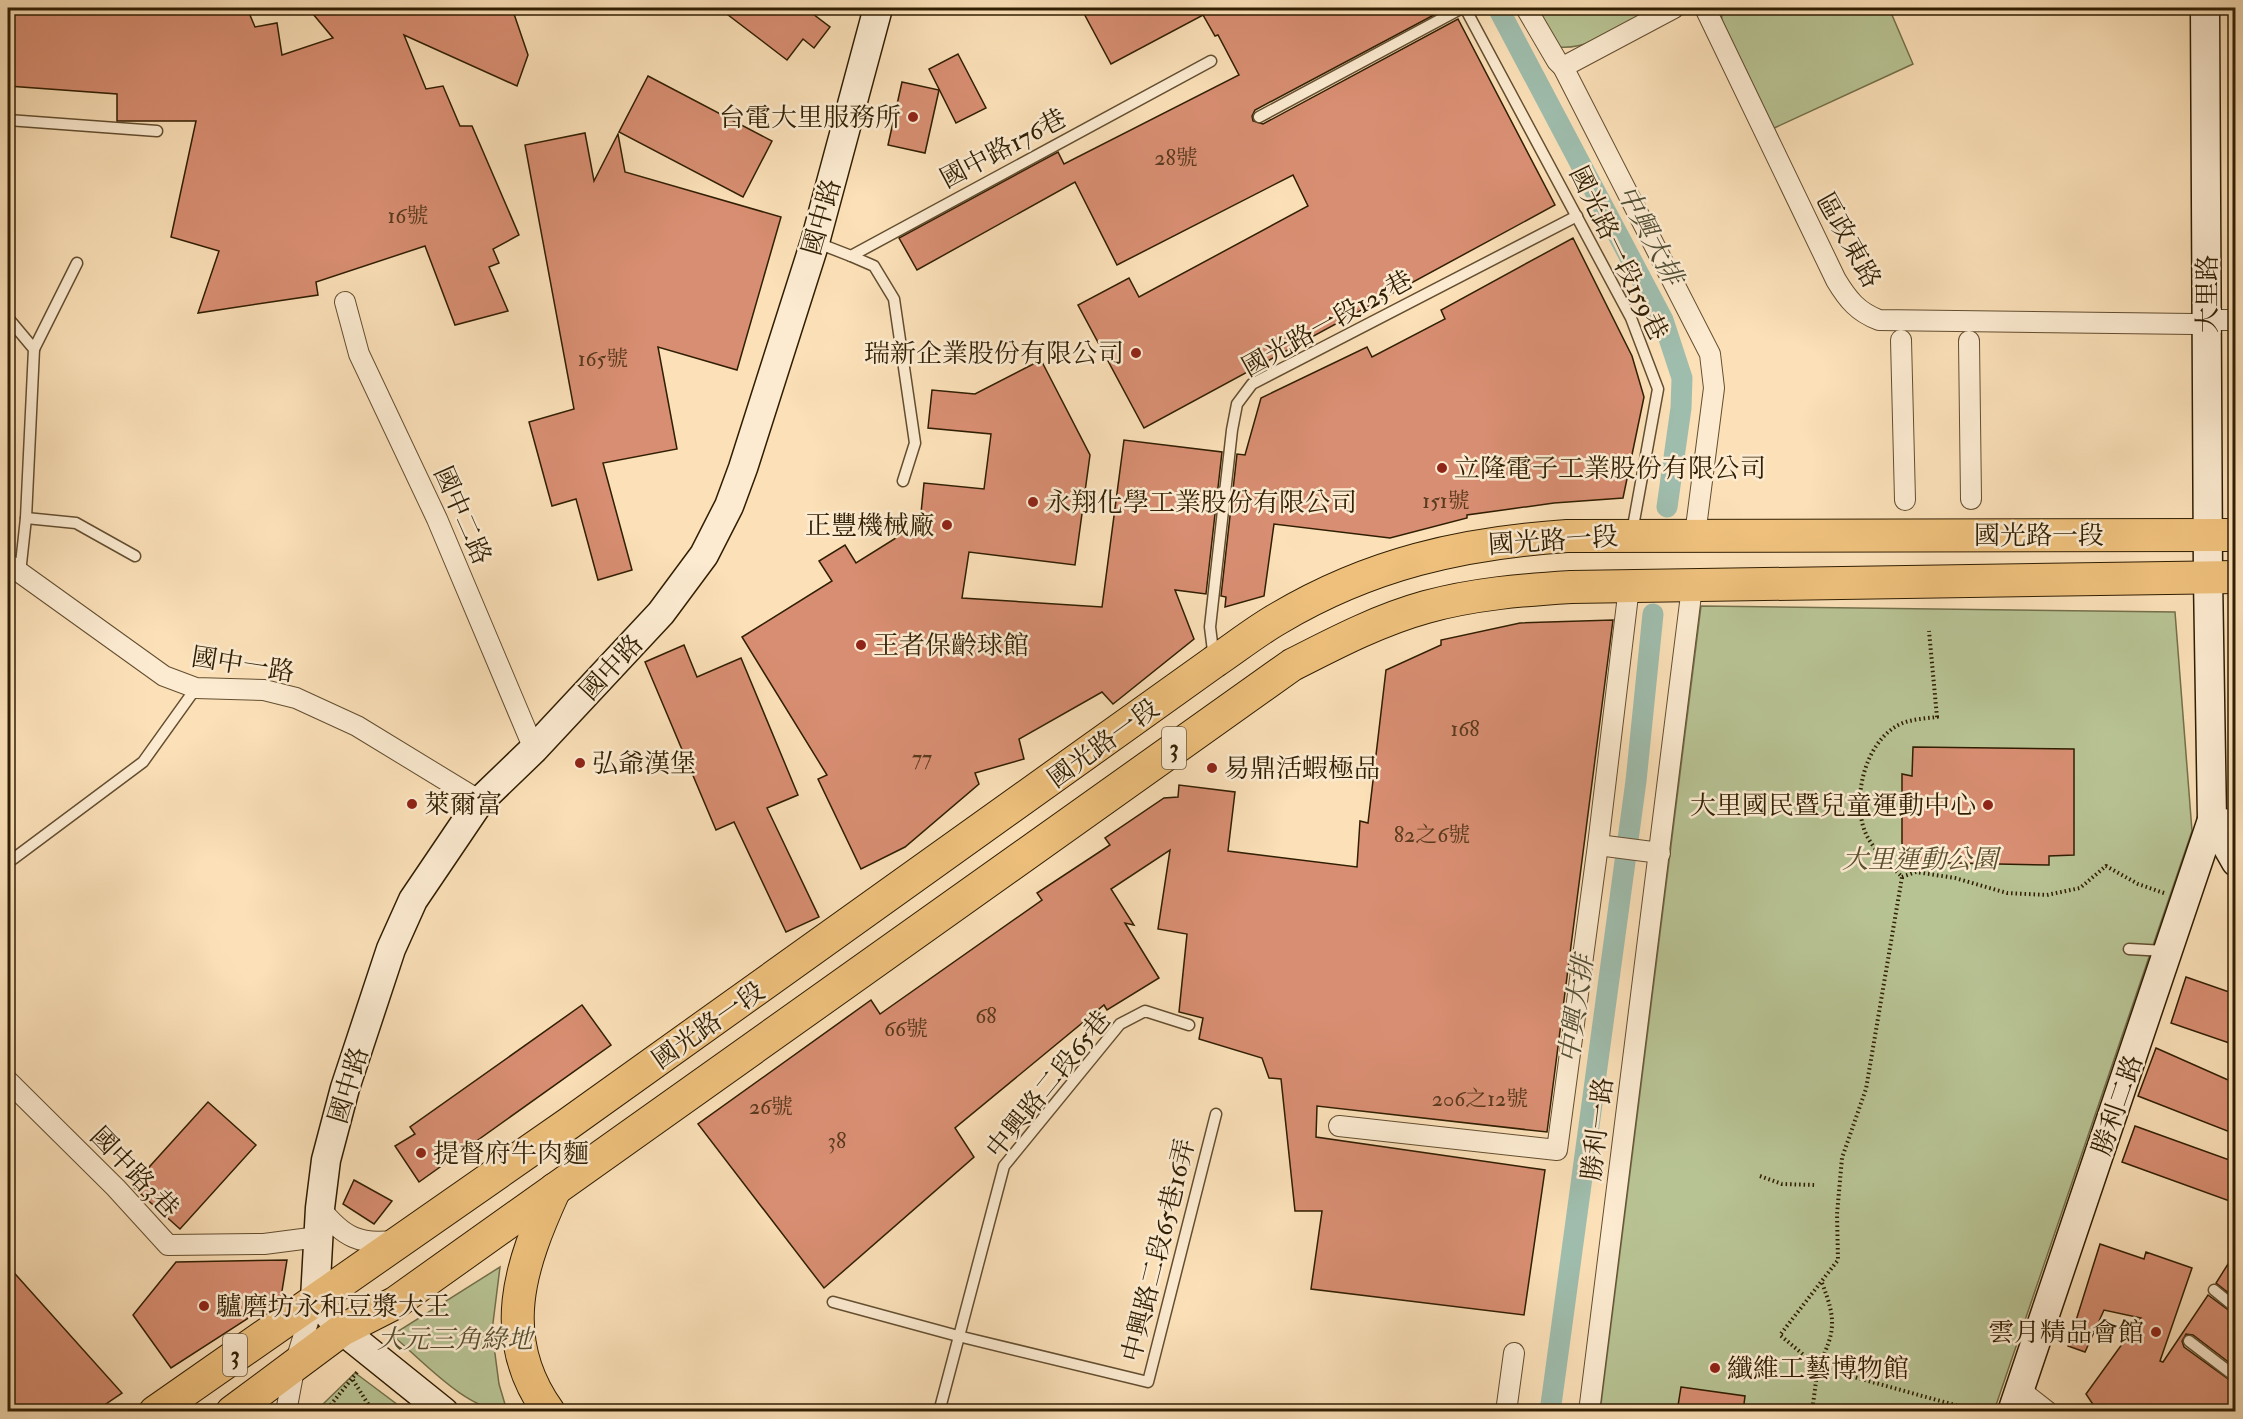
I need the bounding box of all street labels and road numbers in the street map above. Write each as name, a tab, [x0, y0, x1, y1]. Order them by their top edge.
street label: 國中路176巷	[935, 102, 1072, 195]
street label: 國光路一段159巷	[1562, 161, 1674, 346]
street label: 國中路	[796, 175, 848, 259]
street label: 區政東路	[1809, 187, 1887, 294]
street label: 大里路	[2192, 255, 2224, 333]
street label: 國光路一段125巷	[1237, 264, 1418, 384]
street label: 國中二路	[426, 461, 498, 569]
street label: 國光路一段	[1974, 520, 2104, 552]
street label: 國光路一段	[1487, 521, 1619, 561]
street label: 國中路	[573, 628, 650, 707]
street label: 國中一路	[189, 641, 297, 689]
street label: 國光路一段	[1042, 693, 1166, 795]
road number: 3	[1162, 727, 1186, 769]
street label: 國光路一段	[646, 975, 771, 1076]
street label: 中興路二段65巷	[980, 1004, 1118, 1165]
street label: 國中路	[322, 1043, 376, 1127]
street label: 勝利二路	[2086, 1051, 2150, 1160]
street label: 勝利一路	[1576, 1076, 1620, 1183]
street label: 國中路3巷	[83, 1121, 185, 1225]
street label: 中興路二段65巷16弄	[1116, 1135, 1202, 1365]
road number: 3	[223, 1334, 247, 1376]

